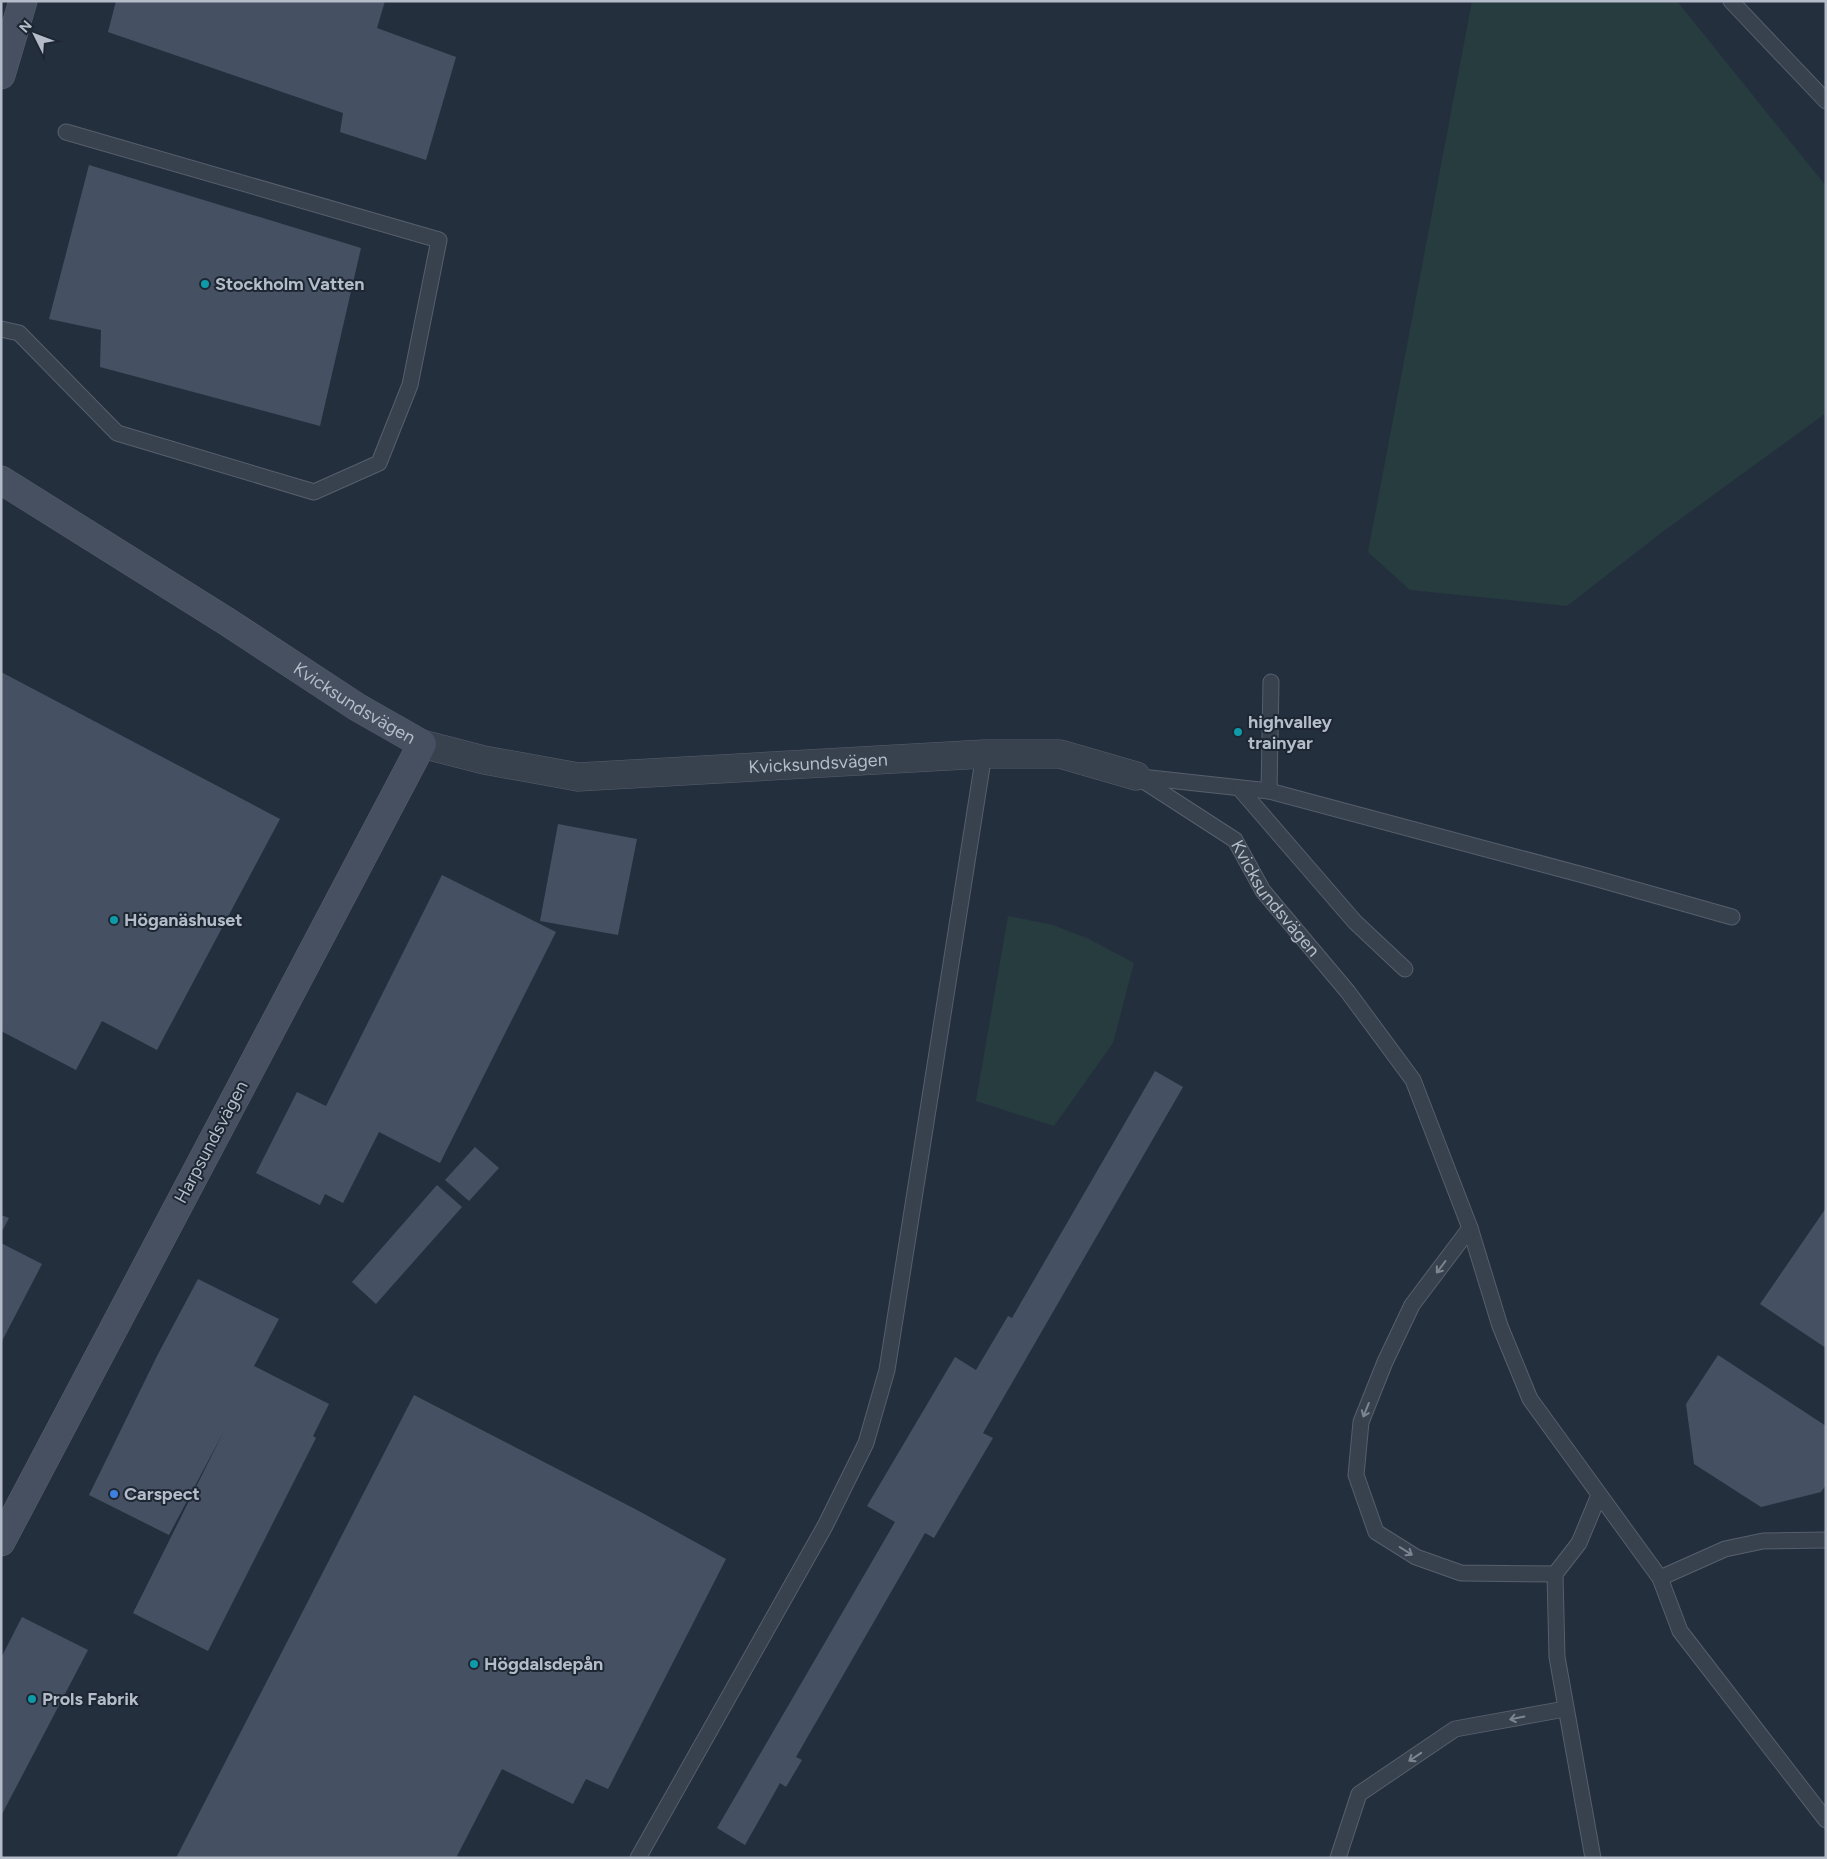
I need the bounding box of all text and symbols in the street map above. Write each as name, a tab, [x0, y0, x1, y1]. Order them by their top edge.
north arrow	[10, 10, 60, 60]
text: N	[16, 17, 36, 36]
place label: Stockholm Vatten	[215, 273, 364, 295]
marker: Stockholm Vatten	[199, 278, 211, 290]
street label: Kvicksundsvägen	[289, 657, 419, 749]
place label: highvalley trainyar	[1248, 711, 1333, 754]
marker: highvalley trainyar	[1232, 726, 1244, 738]
street label: Kvicksundsvägen	[748, 748, 888, 778]
street label: Kvicksundsvägen	[1226, 836, 1325, 961]
place label: Höganäshuset	[124, 909, 243, 931]
marker: Höganäshuset	[108, 914, 120, 926]
street label: Harpsundsvägen	[169, 1077, 253, 1207]
one-way arrow	[1436, 1260, 1446, 1274]
one-way arrow	[1361, 1402, 1370, 1417]
place label: Carspect	[124, 1483, 200, 1505]
marker: Carspect	[108, 1488, 120, 1500]
one-way arrow	[1399, 1546, 1413, 1556]
place label: Högdalsdepån	[484, 1653, 603, 1675]
marker: Högdalsdepån	[468, 1658, 480, 1670]
place label: Prols Fabrik	[42, 1688, 139, 1710]
marker: Prols Fabrik	[26, 1693, 38, 1705]
one-way arrow	[1510, 1713, 1526, 1723]
one-way arrow	[1408, 1752, 1422, 1762]

